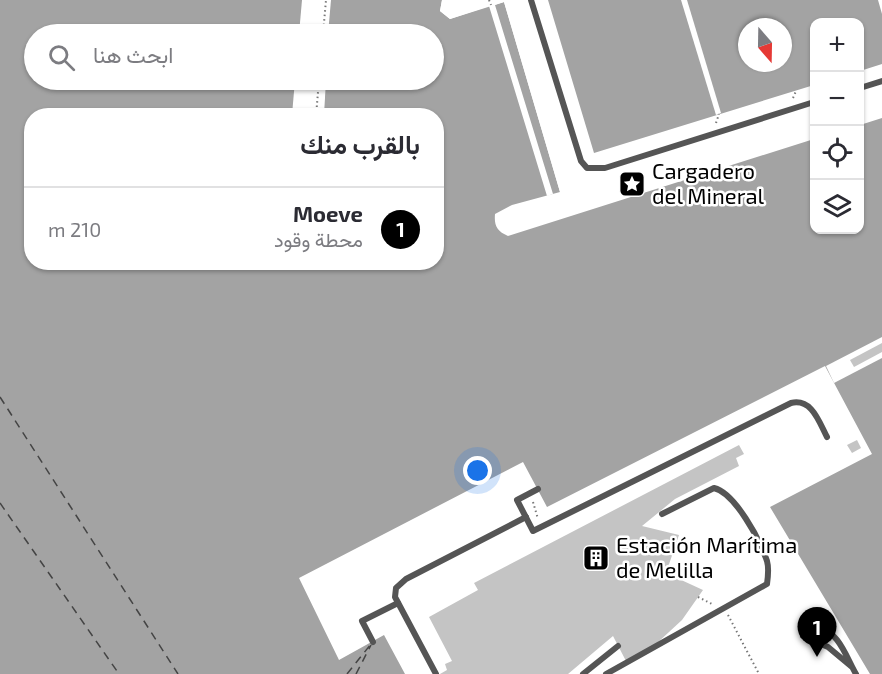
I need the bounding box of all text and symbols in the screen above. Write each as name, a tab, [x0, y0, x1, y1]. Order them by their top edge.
north arrow	[738, 18, 792, 72]
map controls	[810, 18, 864, 234]
button: +	[810, 18, 864, 72]
search box	[24, 24, 444, 90]
icon: search	[45, 41, 78, 74]
text: ابحث هنا	[93, 41, 173, 67]
button: −	[810, 72, 864, 126]
button: locate	[810, 126, 864, 180]
text: بالقرب منك	[300, 128, 420, 159]
place label: Cargadero del Mineral	[652, 157, 765, 208]
place icon: Cargadero del Mineral	[617, 169, 647, 199]
button: layers	[810, 180, 864, 234]
text: Moeve	[293, 200, 363, 226]
text: 210 m	[48, 217, 101, 241]
text: 1	[396, 217, 405, 241]
text: محطة وقود	[274, 227, 363, 251]
your location	[463, 456, 492, 485]
place label: Estación Marítima de Melilla	[616, 531, 797, 582]
building icon: Estación Marítima de Melilla	[581, 543, 611, 573]
pin: 1	[798, 608, 836, 657]

